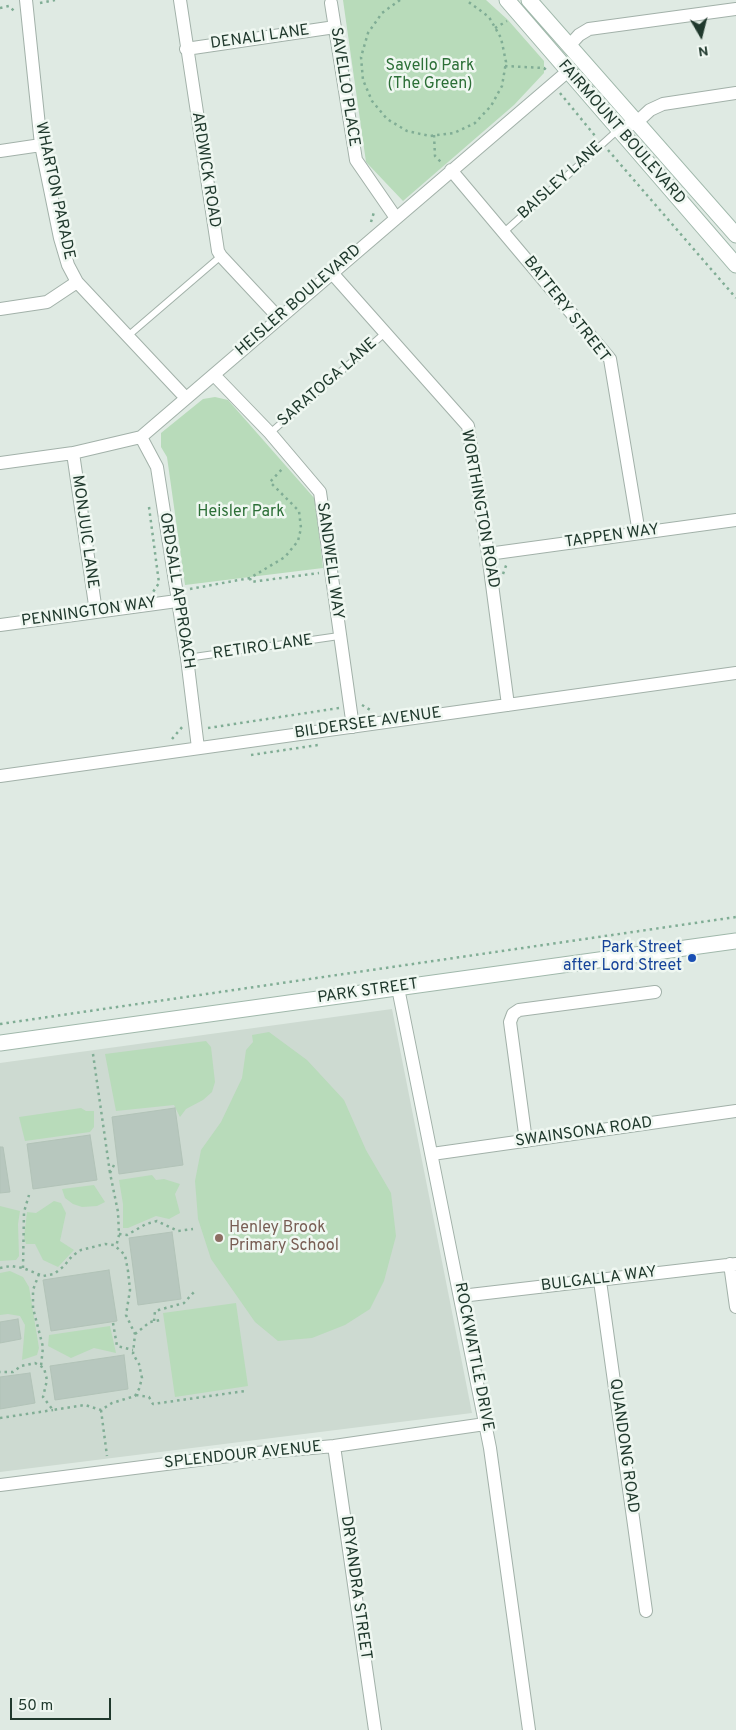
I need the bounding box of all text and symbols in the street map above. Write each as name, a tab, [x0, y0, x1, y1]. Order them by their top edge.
north arrow	[676, 10, 726, 60]
street label: DENALI LANE	[209, 22, 311, 54]
street label: SAVELLO PLACE	[325, 26, 363, 148]
text: N	[697, 41, 709, 59]
park label: Savello Park (The Green)	[386, 57, 474, 95]
street label: FAIRMOUNT BOULEVARD	[553, 57, 689, 209]
street label: ARDWICK ROAD	[186, 111, 224, 229]
street label: WHARTON PARADE	[30, 120, 78, 262]
street label: BAISLEY LANE	[515, 138, 607, 224]
street label: HEISLER BOULEVARD	[232, 241, 366, 361]
street label: BATTERY STREET	[519, 253, 613, 367]
street label: SARATOGA LANE	[274, 335, 382, 431]
street label: WORTHINGTON ROAD	[456, 428, 502, 590]
street label: MONJUIC LANE	[67, 474, 101, 590]
street label: SANDWELL WAY	[311, 501, 347, 621]
park label: Heisler Park	[197, 503, 285, 523]
street label: ORDSALL APPROACH	[154, 511, 198, 671]
street label: TAPPEN WAY	[564, 521, 660, 553]
street label: PENNINGTON WAY	[20, 594, 158, 632]
street label: RETIRO LANE	[212, 631, 314, 665]
street label: BILDERSEE AVENUE	[293, 704, 443, 744]
place label: Park Street after Lord Street	[563, 939, 682, 977]
marker: Park Street after Lord Street	[686, 952, 698, 964]
street label: PARK STREET	[316, 975, 420, 1009]
street label: SWAINSONA ROAD	[514, 1114, 654, 1152]
place label: Henley Brook Primary School	[229, 1219, 339, 1257]
marker: Henley Brook Primary School	[213, 1232, 225, 1244]
street label: BULGALLA WAY	[540, 1263, 658, 1297]
street label: ROCKWATTLE DRIVE	[449, 1281, 497, 1433]
street label: QUANDONG ROAD	[604, 1378, 642, 1514]
street label: SPLENDOUR AVENUE	[163, 1438, 323, 1474]
street label: DRYANDRA STREET	[335, 1515, 375, 1661]
scale bar	[12, 1688, 114, 1720]
text: 50 m	[18, 1697, 53, 1716]

